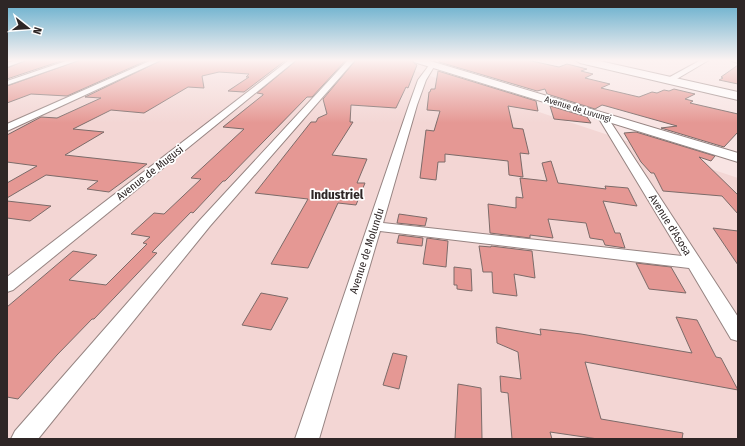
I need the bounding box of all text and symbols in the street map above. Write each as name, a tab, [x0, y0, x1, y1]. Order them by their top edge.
north arrow	[8, 8, 48, 48]
text: N	[30, 26, 44, 36]
street label: Avenue de Luvungi	[544, 94, 612, 124]
street label: Avenue de Mugusi	[114, 143, 186, 203]
district label: Industriel	[311, 187, 364, 202]
street label: Avenue d'Asosa	[646, 192, 694, 258]
street label: Avenue de Molundu	[347, 207, 387, 295]

